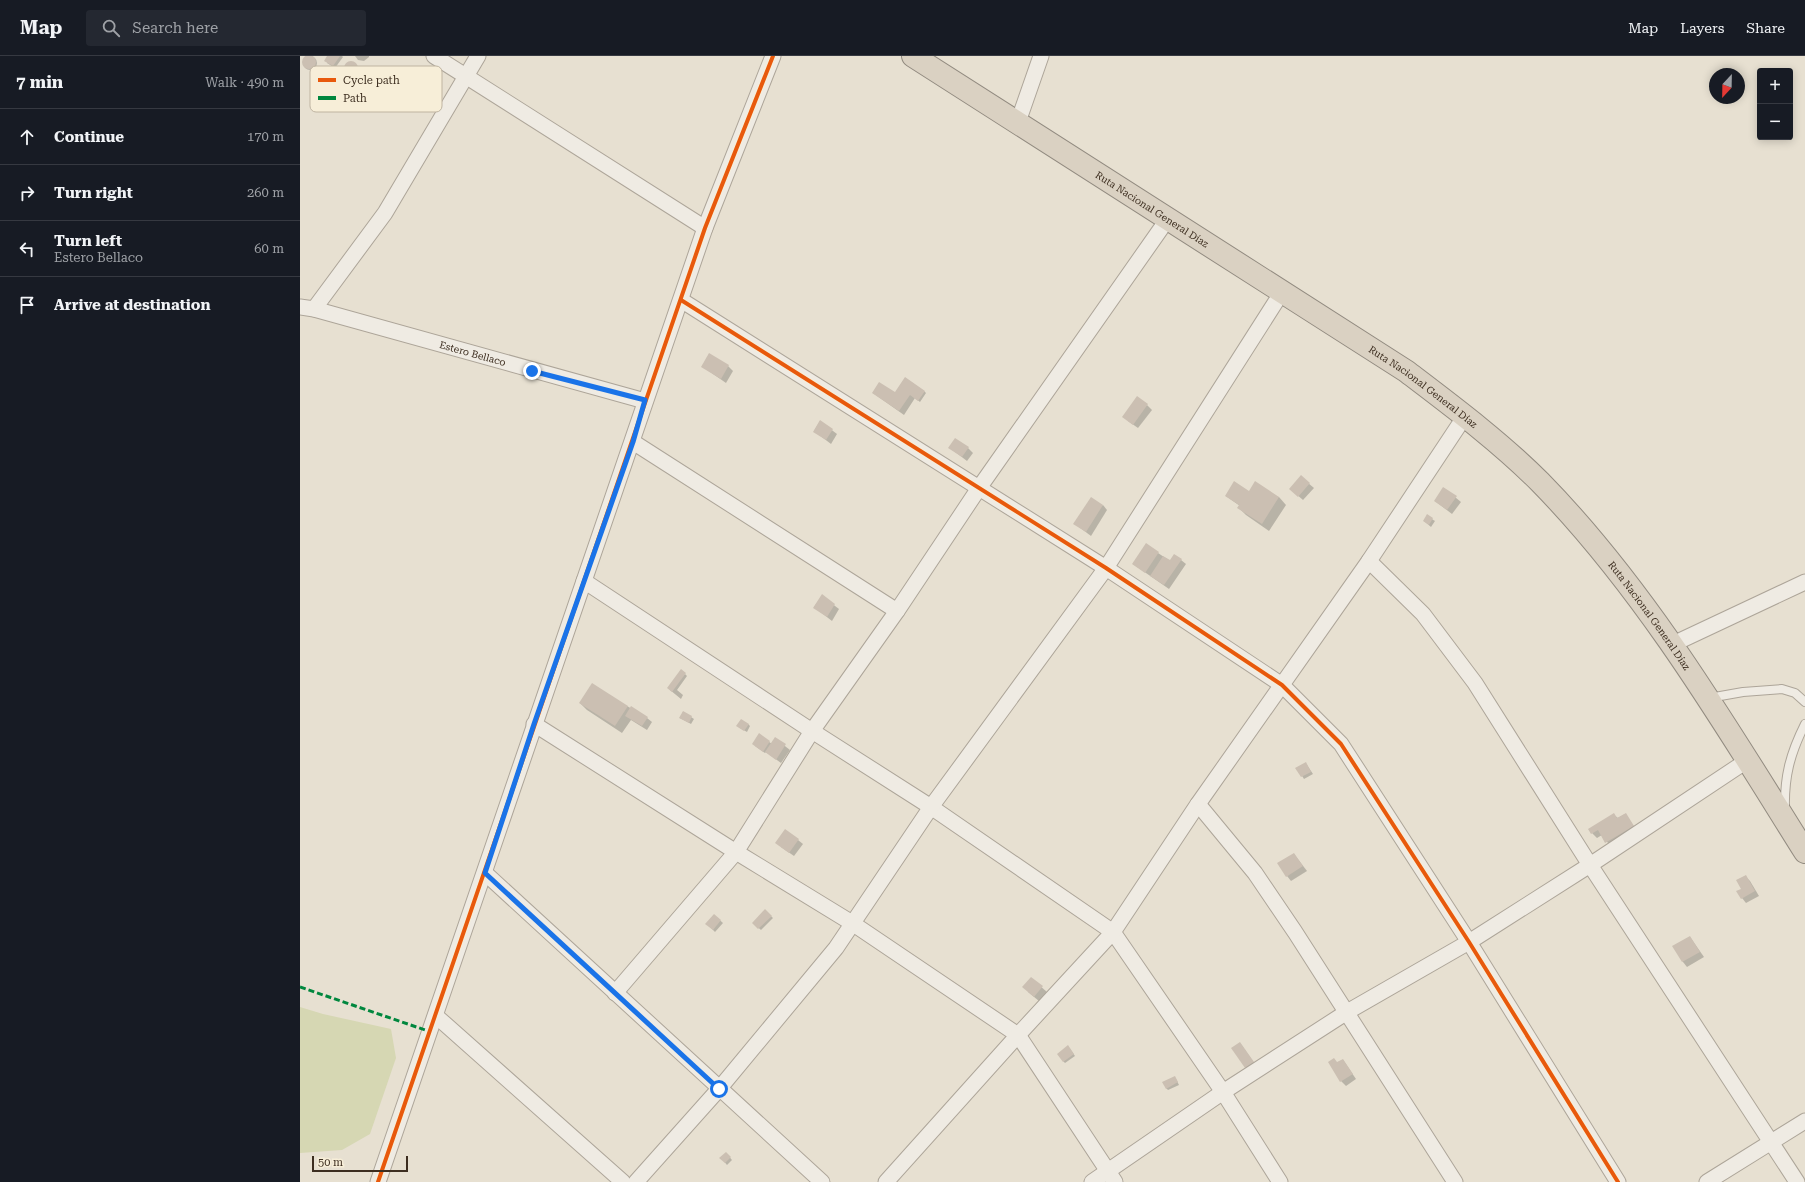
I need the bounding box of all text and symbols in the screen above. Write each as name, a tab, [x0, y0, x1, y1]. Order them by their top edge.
search box	[86, 10, 366, 46]
text: Map	[20, 16, 62, 39]
icon: search	[100, 17, 122, 39]
text: Search here	[132, 19, 218, 37]
text: Map	[1628, 20, 1658, 36]
text: Layers	[1680, 20, 1724, 36]
text: Share	[1746, 20, 1785, 36]
legend	[310, 66, 442, 112]
north arrow	[1709, 68, 1745, 104]
map controls	[1757, 68, 1793, 140]
button: +	[1757, 68, 1793, 104]
text: 7 min	[16, 72, 63, 92]
text: Cycle path	[343, 74, 400, 87]
text: Walk · 490 m	[205, 75, 284, 90]
text: Path	[343, 92, 367, 105]
button: −	[1757, 104, 1793, 140]
icon: ahead	[16, 126, 38, 148]
text: Continue	[54, 128, 124, 146]
text: 170 m	[247, 129, 284, 144]
street label: Ruta Nacional General Díaz	[1094, 169, 1211, 249]
icon: right	[16, 182, 38, 204]
text: Turn right	[54, 184, 133, 202]
text: 260 m	[247, 185, 284, 200]
text: Turn left	[54, 232, 122, 250]
icon: left	[16, 238, 38, 260]
text: 60 m	[254, 241, 284, 256]
text: Estero Bellaco	[54, 250, 143, 265]
icon: arrive	[16, 294, 38, 316]
text: Arrive at destination	[54, 296, 210, 314]
street label: Estero Bellaco	[438, 339, 507, 368]
street label: Ruta Nacional General Díaz	[1367, 343, 1480, 430]
route end	[523, 362, 541, 380]
street label: Ruta Nacional General Díaz	[1606, 559, 1693, 672]
route start	[710, 1080, 728, 1098]
scale bar	[312, 1154, 408, 1173]
text: 50 m	[318, 1156, 343, 1169]

